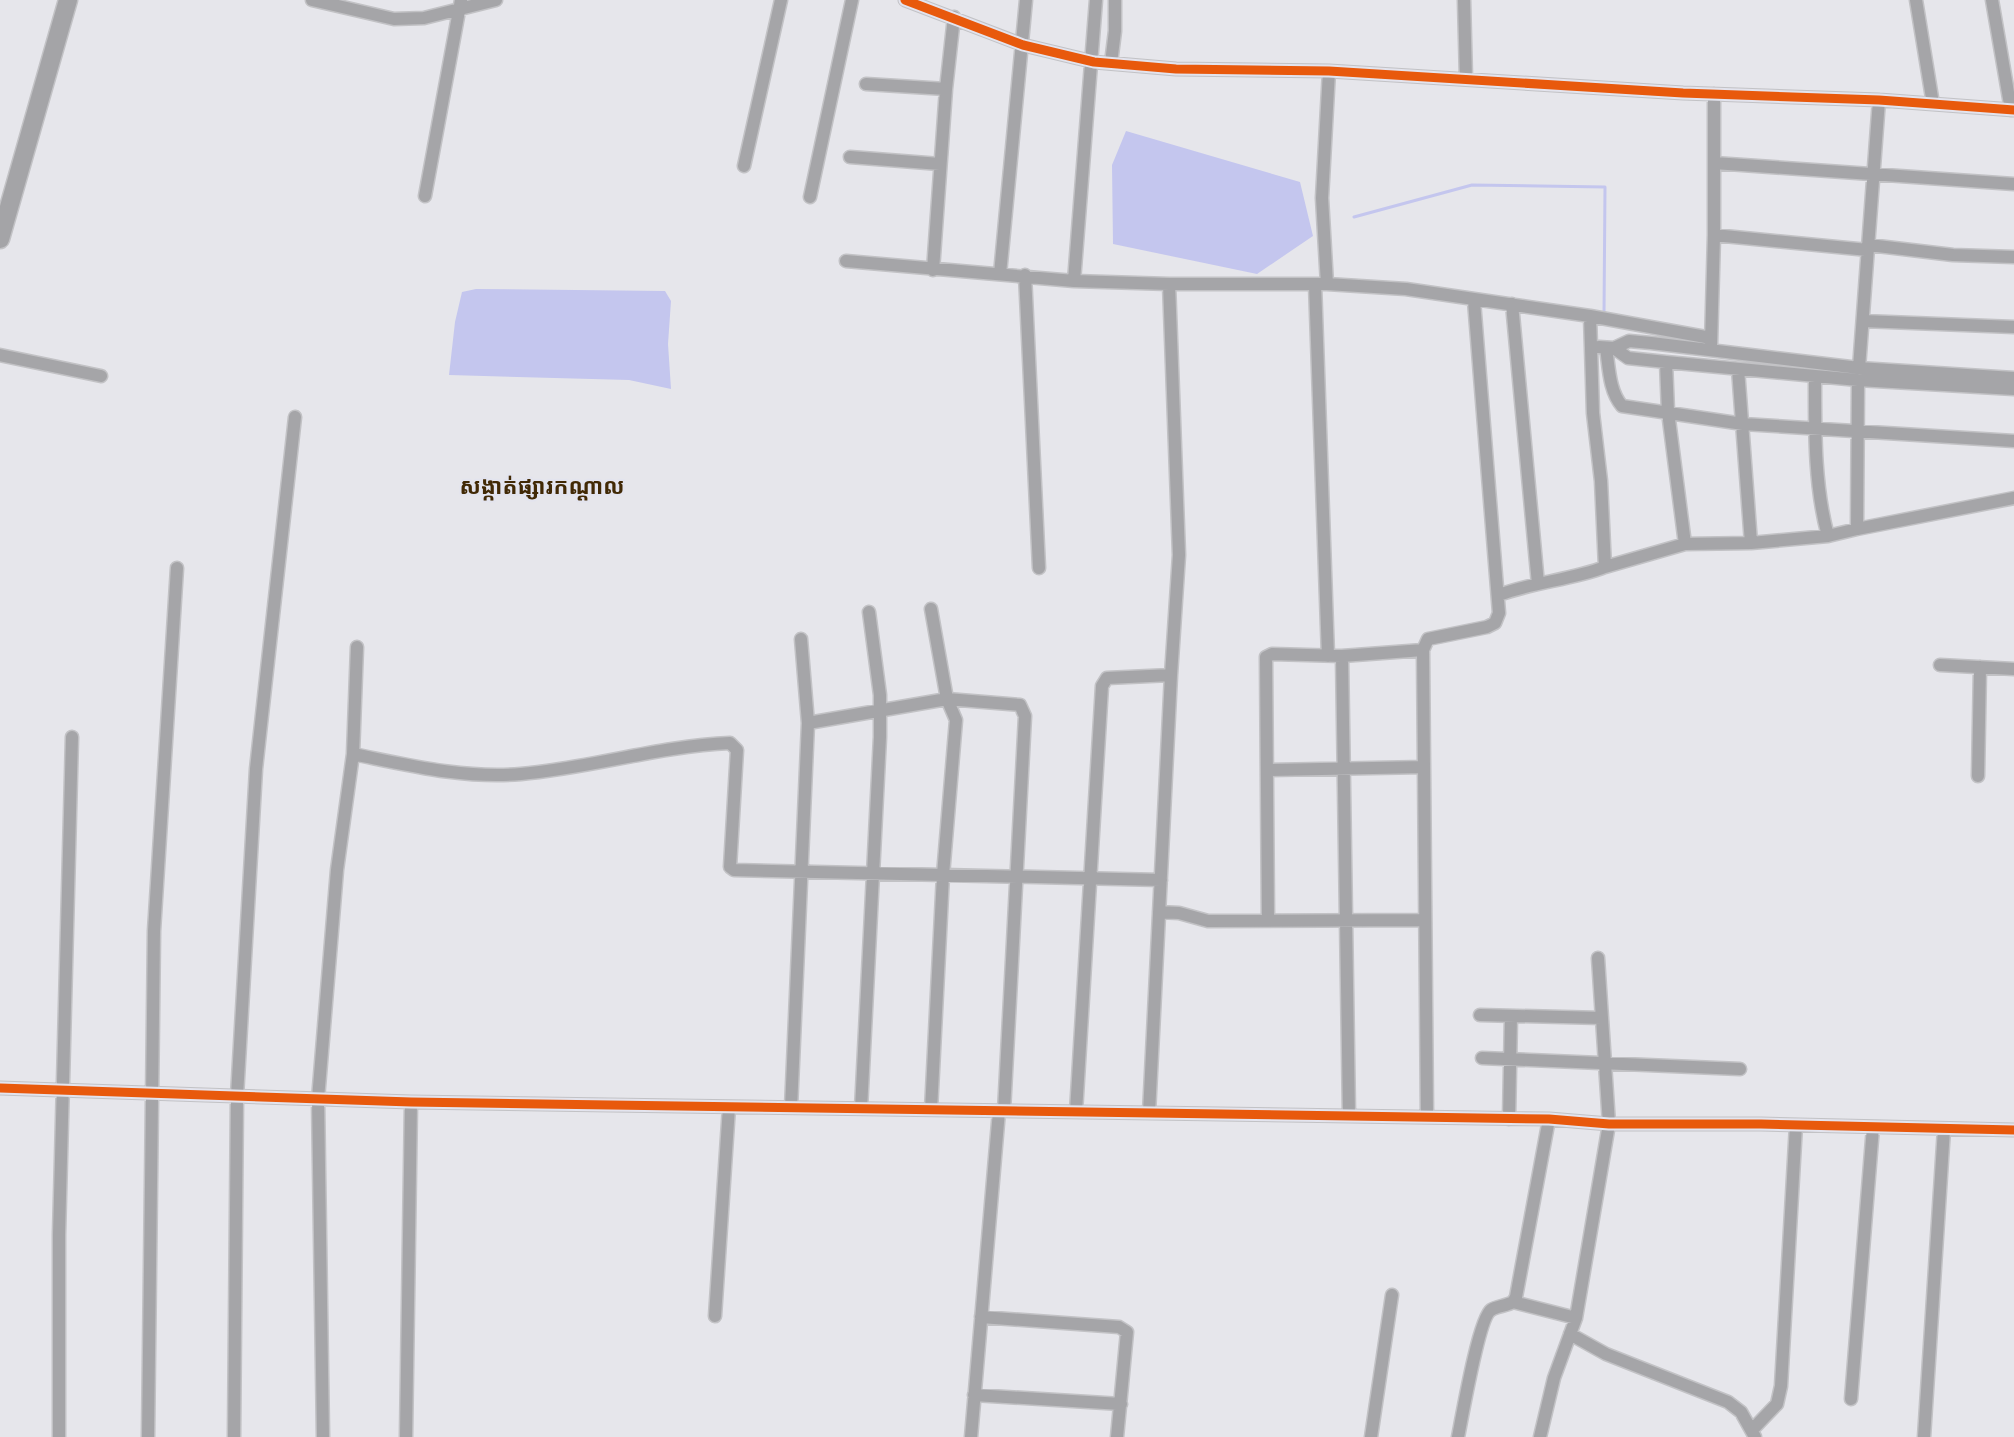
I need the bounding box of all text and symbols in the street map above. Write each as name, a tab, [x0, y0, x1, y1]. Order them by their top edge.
district label: សង្កាត់ផ្សារកណ្ដាល	[459, 473, 625, 501]

